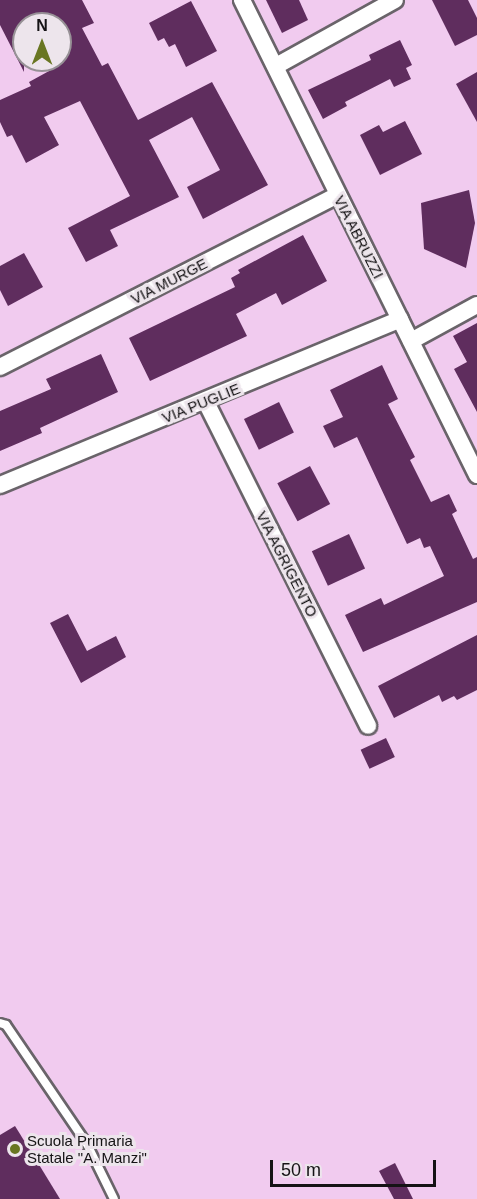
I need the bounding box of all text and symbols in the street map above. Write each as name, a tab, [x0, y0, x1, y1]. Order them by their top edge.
north arrow	[12, 12, 72, 72]
text: N	[36, 17, 48, 34]
street label: VIA ABRUZZI	[330, 192, 388, 282]
street label: VIA MURGE	[127, 254, 211, 308]
street label: VIA PUGLIE	[159, 379, 243, 427]
street label: VIA AGRIGENTO	[252, 507, 322, 621]
place label: Scuola Primaria Statale "A. Manzi"	[27, 1131, 147, 1166]
marker: Scuola Primaria Statale "A. Manzi"	[8, 1142, 22, 1156]
scale bar	[273, 1148, 440, 1186]
text: 50 m	[281, 1160, 321, 1180]

